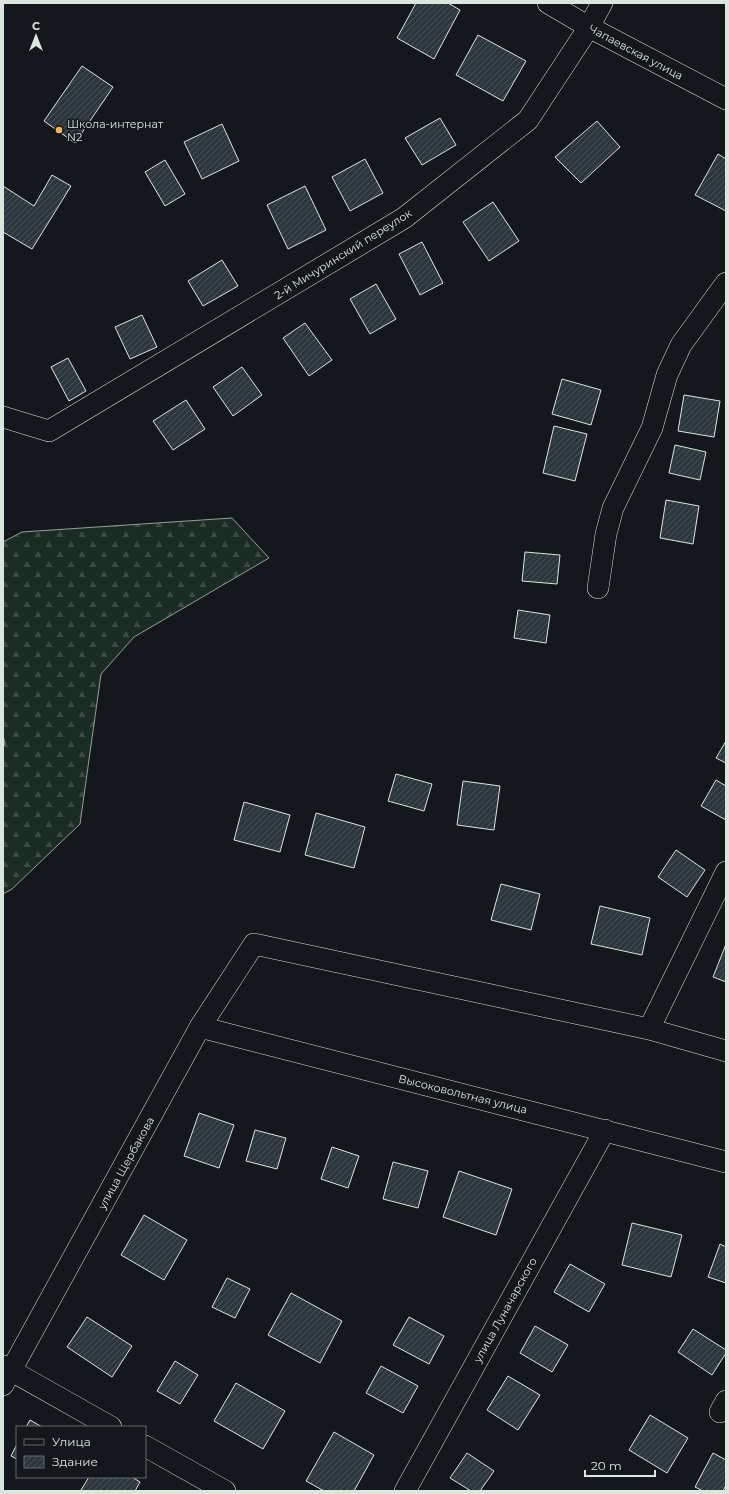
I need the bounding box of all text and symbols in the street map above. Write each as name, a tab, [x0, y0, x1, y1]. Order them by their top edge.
north arrow	[16, 16, 56, 56]
text: С	[32, 19, 40, 33]
street label: Чапаевская улица	[587, 21, 685, 83]
place label: Школа-интернат N2	[67, 117, 164, 144]
marker: Школа-интернат N2	[54, 125, 64, 135]
street label: 2-й Мичуринский переулок	[272, 205, 415, 302]
street label: Высоковольтная улица	[397, 1071, 529, 1117]
street label: улица Щербакова	[94, 1114, 157, 1213]
street label: улица Луначарского	[470, 1255, 540, 1366]
legend	[16, 1426, 146, 1478]
text: Улица	[52, 1434, 91, 1449]
scale bar	[585, 1452, 655, 1478]
text: Здание	[52, 1454, 98, 1469]
text: 20 m	[591, 1458, 622, 1473]

